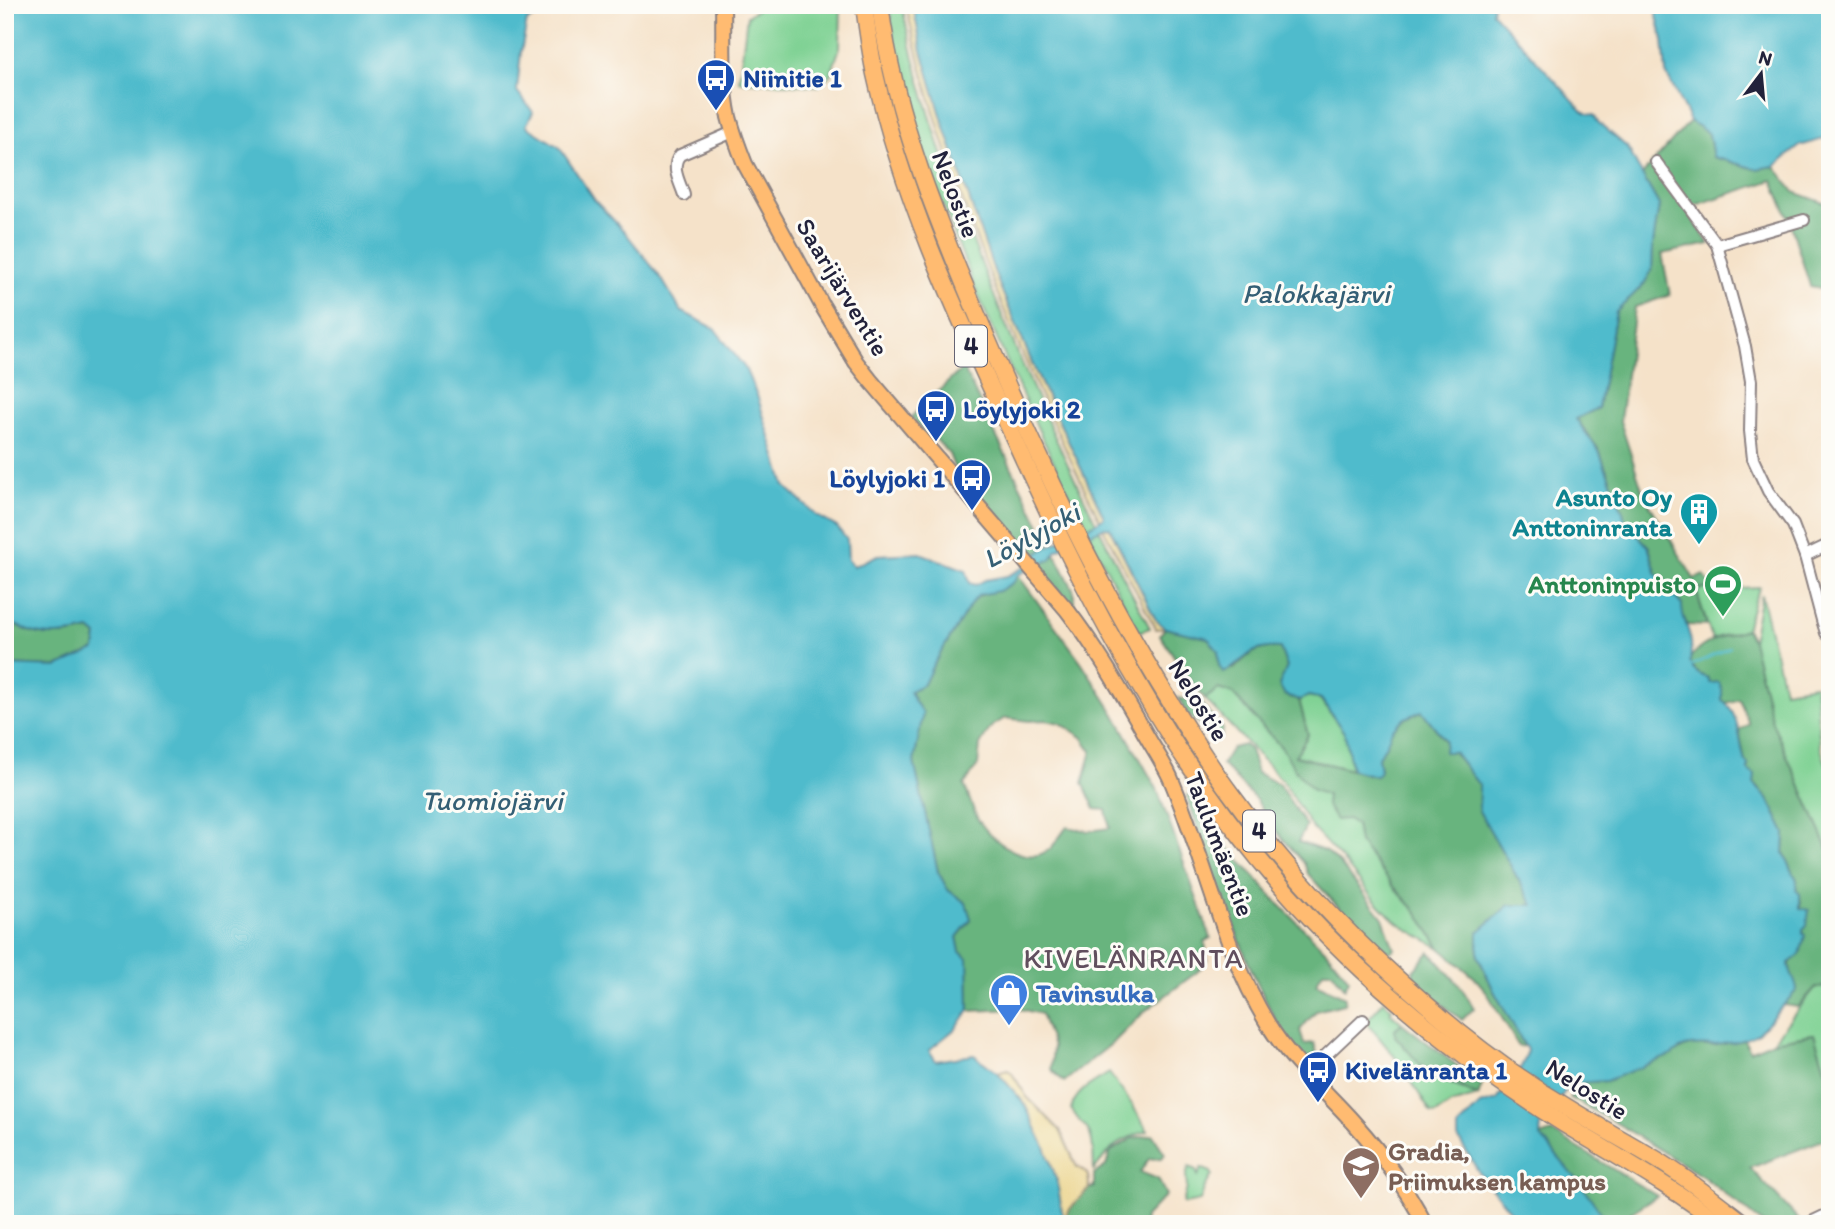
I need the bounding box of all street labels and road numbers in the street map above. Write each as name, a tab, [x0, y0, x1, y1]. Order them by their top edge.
street label: Nelostie	[925, 146, 987, 242]
street label: Saarijärventie	[789, 212, 897, 362]
road number: 4	[955, 326, 987, 366]
street label: Nelostie	[1161, 653, 1237, 747]
street label: Taulumäentie	[1178, 767, 1262, 921]
road number: 4	[1243, 810, 1275, 852]
street label: Nelostie	[1540, 1051, 1634, 1127]

